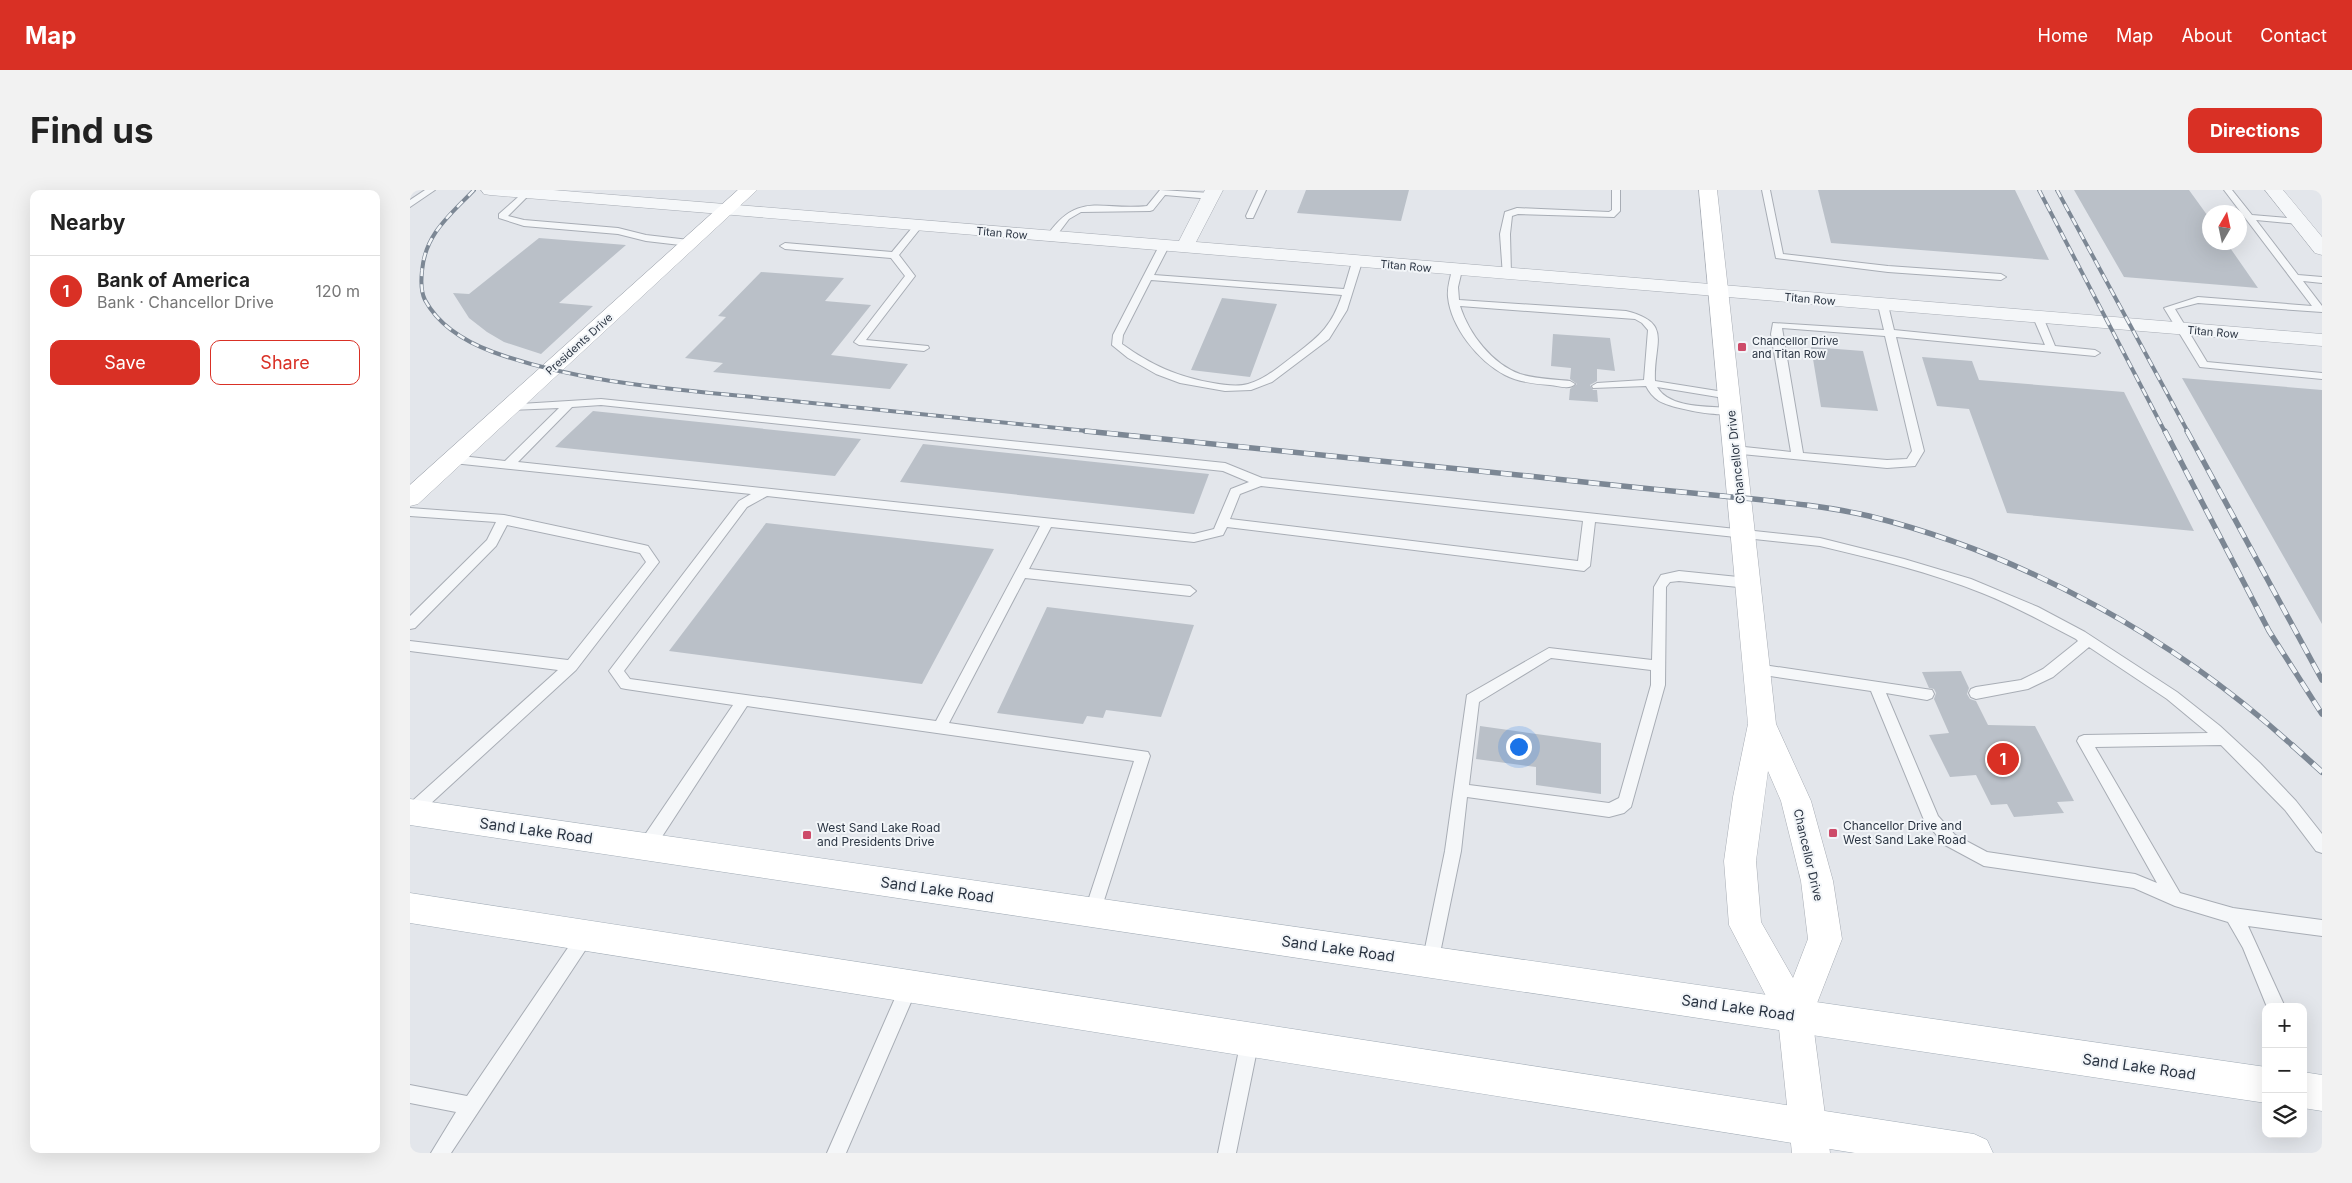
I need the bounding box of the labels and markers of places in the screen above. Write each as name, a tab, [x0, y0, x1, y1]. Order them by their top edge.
place label: Chancellor Drive and Titan Row	[1752, 334, 1838, 361]
marker: Chancellor Drive and Titan Row	[1736, 341, 1748, 353]
pin: 1	[1987, 740, 2019, 778]
place label: Chancellor Drive and West Sand Lake Road	[1843, 818, 1966, 847]
place label: West Sand Lake Road and Presidents Drive	[817, 820, 940, 849]
marker: Chancellor Drive and West Sand Lake Road	[1827, 827, 1839, 839]
marker: West Sand Lake Road and Presidents Drive	[801, 829, 813, 841]

